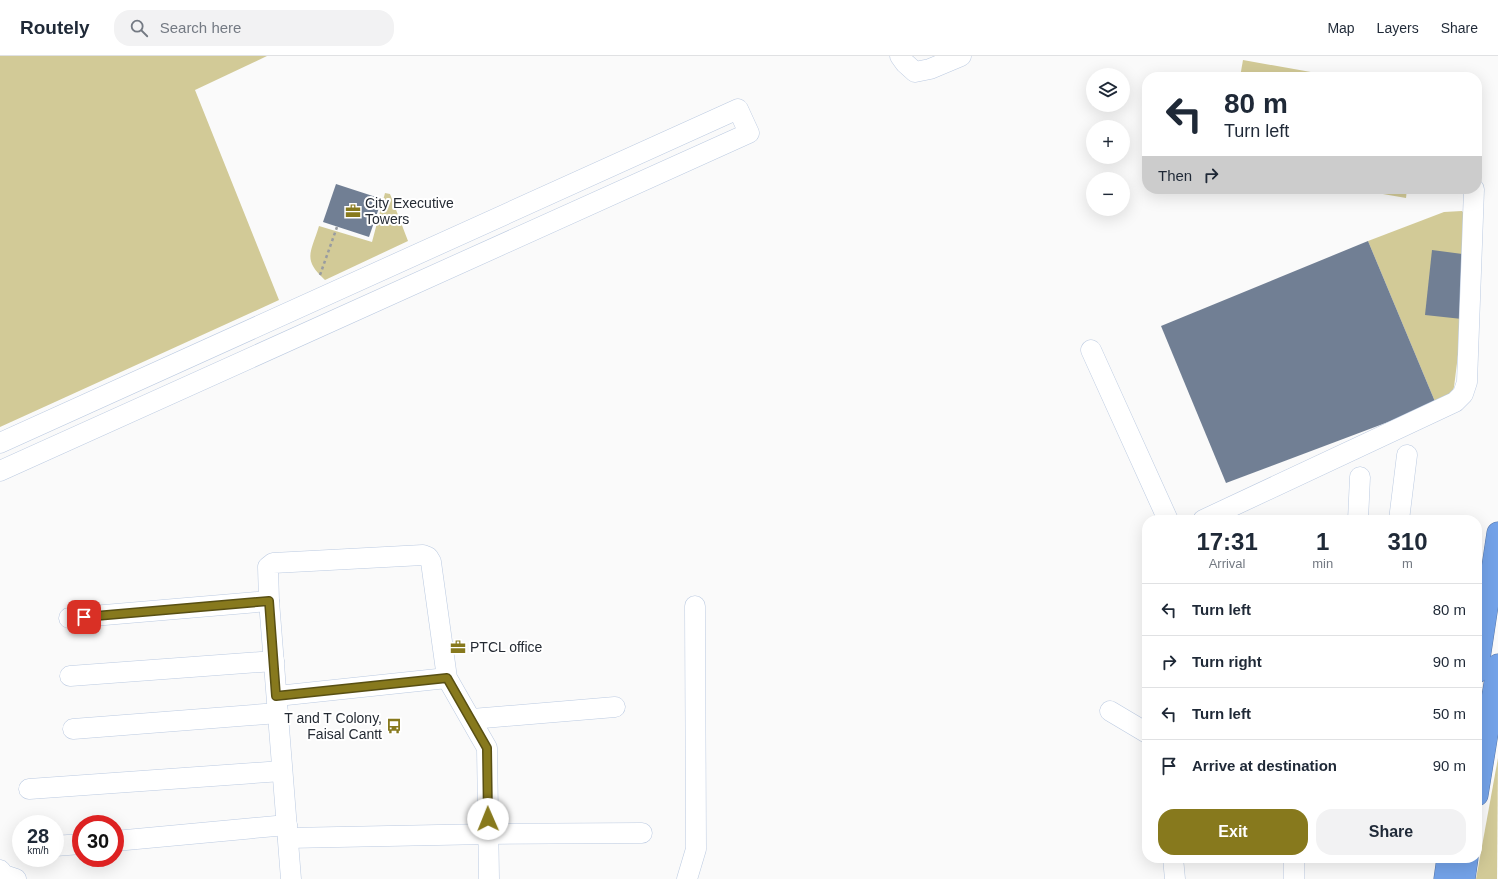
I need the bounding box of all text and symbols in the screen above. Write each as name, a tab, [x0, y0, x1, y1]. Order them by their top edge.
search box	[114, 10, 394, 46]
text: Routely	[20, 17, 90, 38]
icon: search	[128, 17, 150, 39]
text: Search here	[160, 19, 241, 36]
text: Map	[1327, 20, 1355, 36]
text: Layers	[1377, 20, 1419, 36]
text: Share	[1441, 20, 1478, 36]
map controls	[1086, 68, 1130, 216]
button: layers	[1086, 68, 1130, 112]
icon: left	[1158, 88, 1210, 140]
text: 80 m	[1224, 88, 1288, 119]
button: +	[1086, 120, 1130, 164]
text: Turn left	[1224, 121, 1289, 141]
icon: right	[1200, 164, 1222, 186]
text: Then	[1158, 167, 1192, 184]
button: −	[1086, 172, 1130, 216]
place label: City Executive Towers	[365, 195, 454, 227]
office icon: City Executive Towers	[344, 202, 362, 220]
text: 17:31	[1196, 528, 1258, 555]
text: 1	[1316, 528, 1329, 555]
text: 310	[1388, 528, 1428, 555]
text: Arrival	[1209, 556, 1246, 571]
text: min	[1312, 556, 1333, 571]
text: m	[1402, 556, 1413, 571]
icon: left	[1158, 599, 1180, 621]
pin	[67, 600, 101, 634]
text: Turn left	[1192, 601, 1251, 618]
text: 80 m	[1433, 601, 1466, 618]
icon: arrive	[73, 606, 95, 628]
office icon: PTCL office	[449, 638, 467, 656]
place label: PTCL office	[470, 639, 543, 655]
icon: right	[1158, 651, 1180, 673]
text: Turn right	[1192, 653, 1262, 670]
text: 90 m	[1433, 653, 1466, 670]
icon: left	[1158, 703, 1180, 725]
text: Turn left	[1192, 705, 1251, 722]
text: 50 m	[1433, 705, 1466, 722]
place label: T and T Colony, Faisal Cantt	[284, 710, 382, 742]
bus stop icon: T and T Colony, Faisal Cantt	[385, 717, 403, 735]
icon: arrive	[1158, 755, 1180, 777]
text: Arrive at destination	[1192, 757, 1337, 774]
text: 90 m	[1433, 757, 1466, 774]
position arrow	[467, 798, 509, 840]
button: Exit	[1158, 809, 1308, 855]
button: Share	[1316, 809, 1466, 855]
speed limit sign: 30	[72, 815, 124, 867]
text: 28	[27, 825, 49, 847]
text: km/h	[27, 845, 49, 856]

